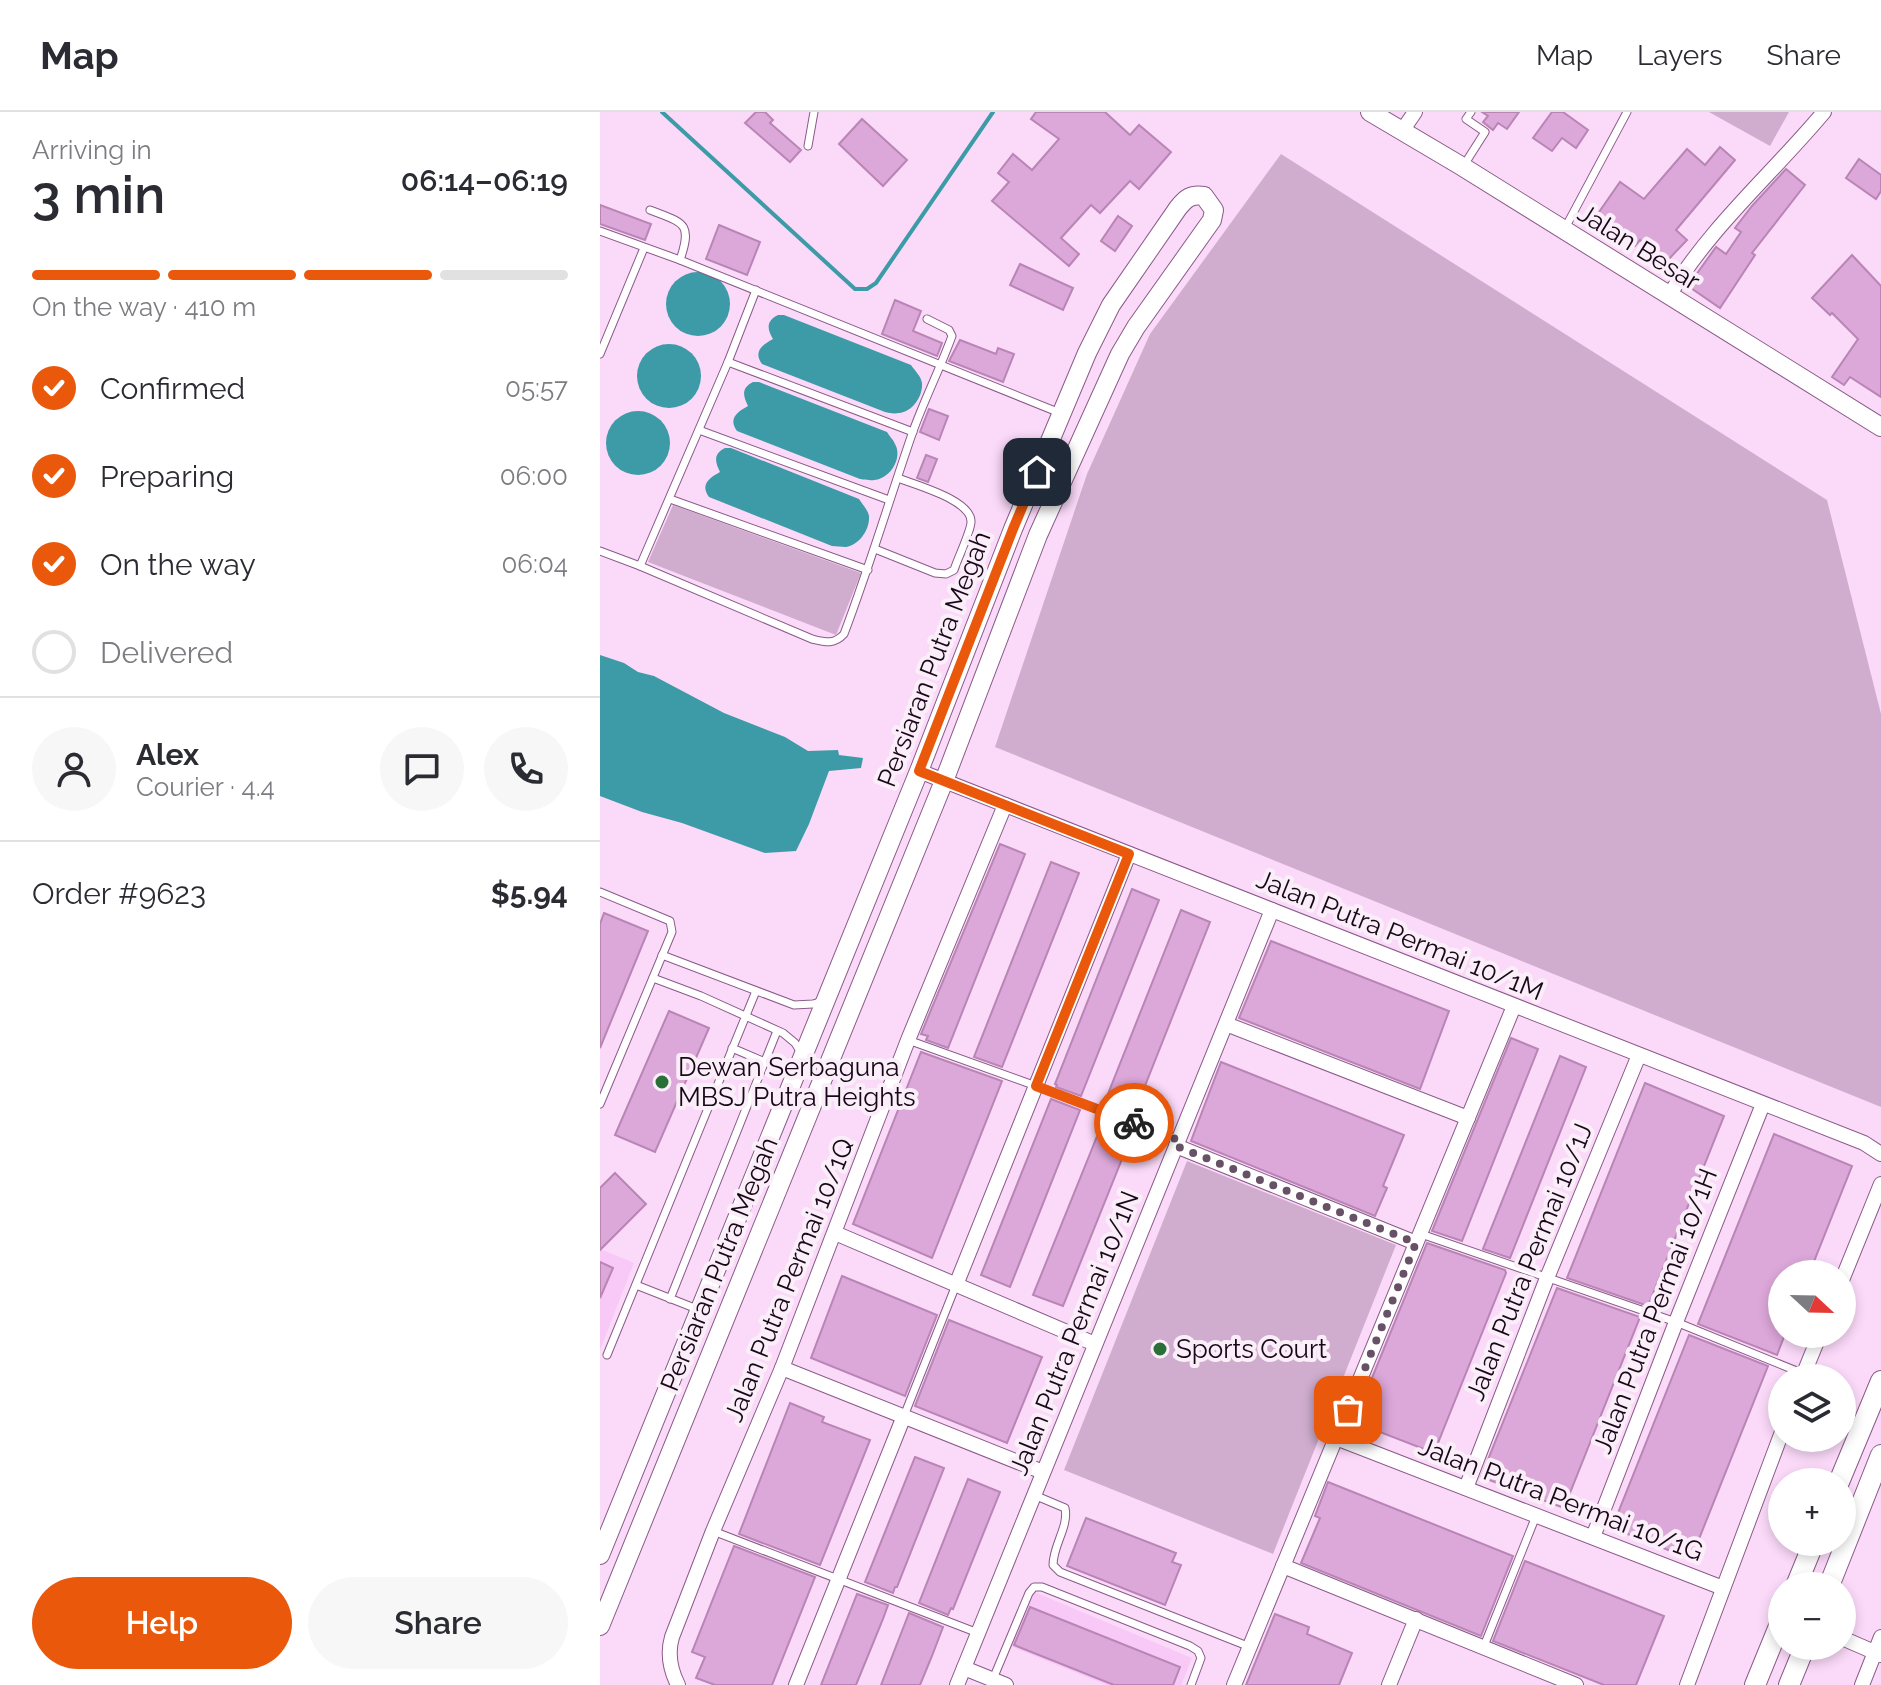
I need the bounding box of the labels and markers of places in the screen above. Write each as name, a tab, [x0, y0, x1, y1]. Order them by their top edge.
pin	[1003, 438, 1071, 506]
place label: Dewan Serbaguna MBSJ Putra Heights	[678, 1052, 916, 1112]
marker: Dewan Serbaguna MBSJ Putra Heights	[653, 1073, 671, 1091]
place label: Sports Court	[1176, 1334, 1327, 1364]
marker: Sports Court	[1151, 1340, 1169, 1358]
pin	[1314, 1376, 1382, 1444]

